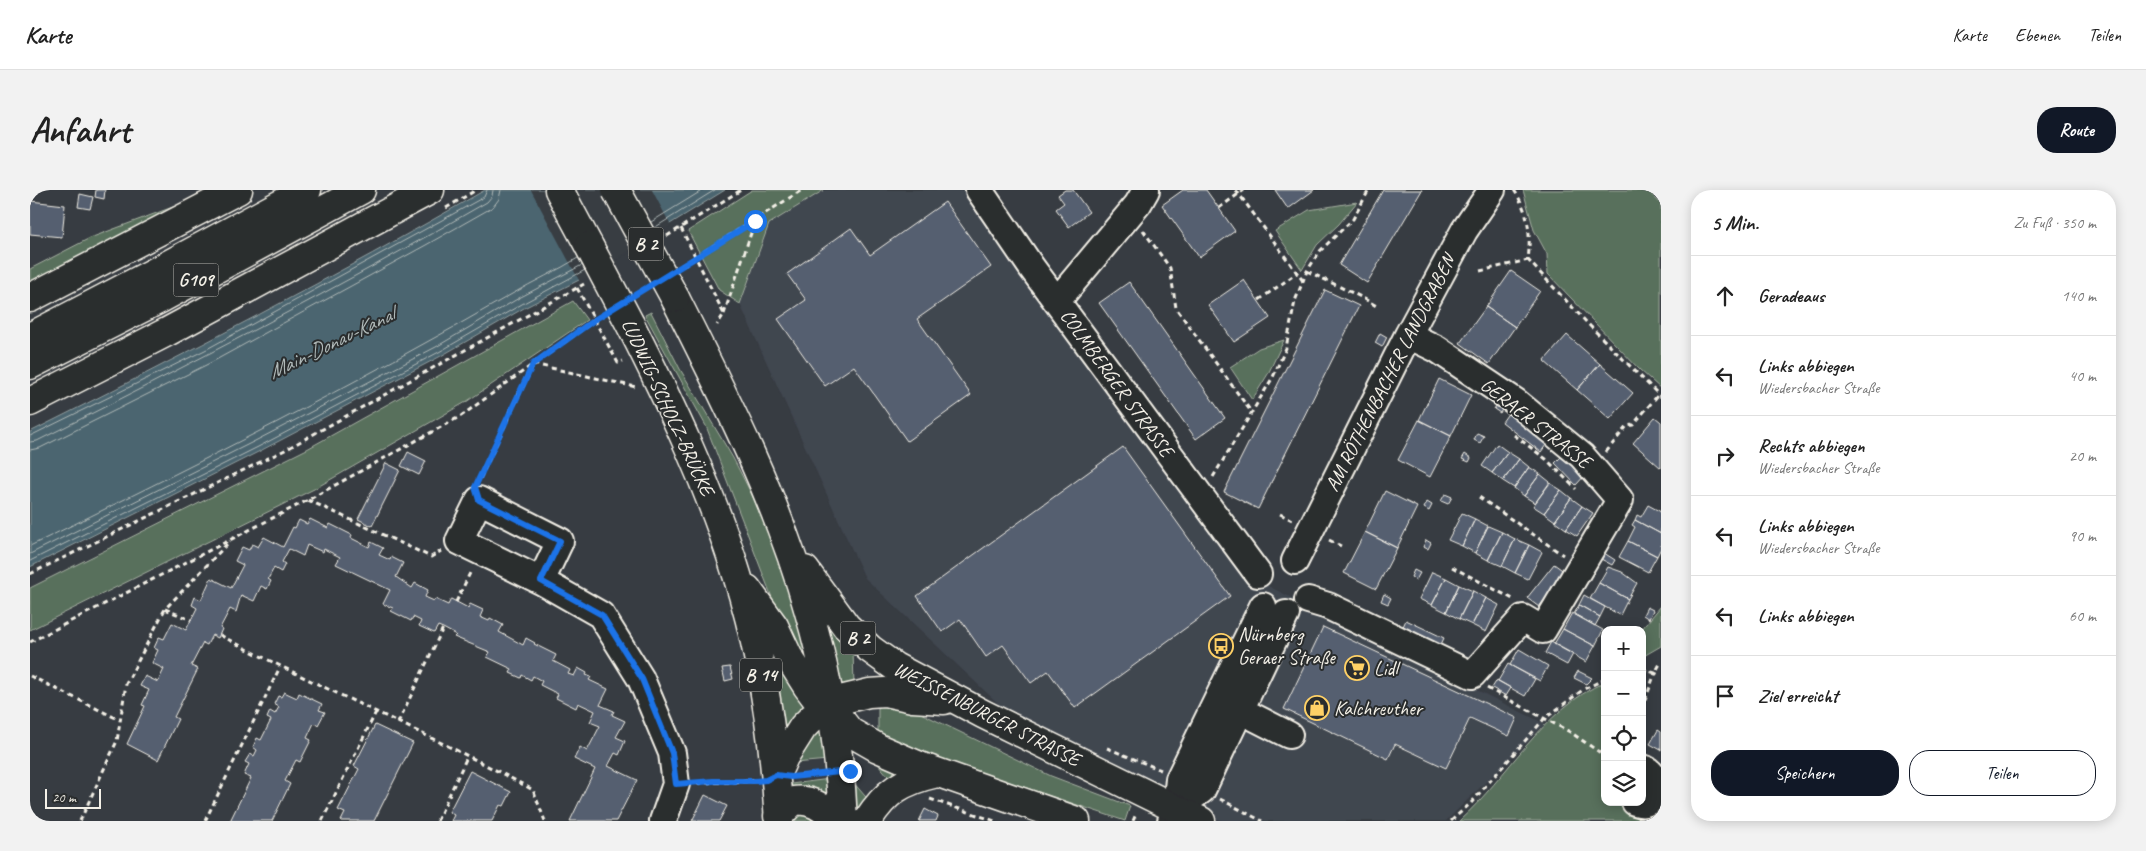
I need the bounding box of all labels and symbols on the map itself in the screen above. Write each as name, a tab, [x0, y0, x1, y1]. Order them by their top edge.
route start	[744, 210, 767, 233]
road number: B 2	[628, 228, 664, 260]
street label: AM RÖTHENBACHER LANDGRABEN	[1319, 248, 1462, 496]
road number: G109	[174, 264, 218, 296]
water label: Main-Donau-Kanal	[264, 298, 404, 385]
street label: COLMBERGER STRASSE	[1055, 304, 1181, 464]
street label: LUDWIG-SCHOLZ-BRÜCKE	[616, 315, 721, 502]
street label: GERAER STRASSE	[1476, 372, 1599, 476]
road number: B 2	[840, 622, 876, 654]
place label: Nürnberg Geraer Straße	[1238, 622, 1336, 670]
bus stop icon: Nürnberg Geraer Straße	[1208, 633, 1234, 659]
supermarket icon: Lidl	[1344, 655, 1370, 681]
street label: WEISSENBURGER STRASSE	[890, 656, 1087, 773]
place label: Lidl	[1374, 656, 1401, 681]
road number: B 14	[740, 658, 782, 692]
shop icon: Kalchreuther	[1304, 695, 1330, 721]
place label: Kalchreuther	[1334, 696, 1424, 721]
route end	[839, 760, 862, 783]
scale bar	[45, 786, 101, 809]

